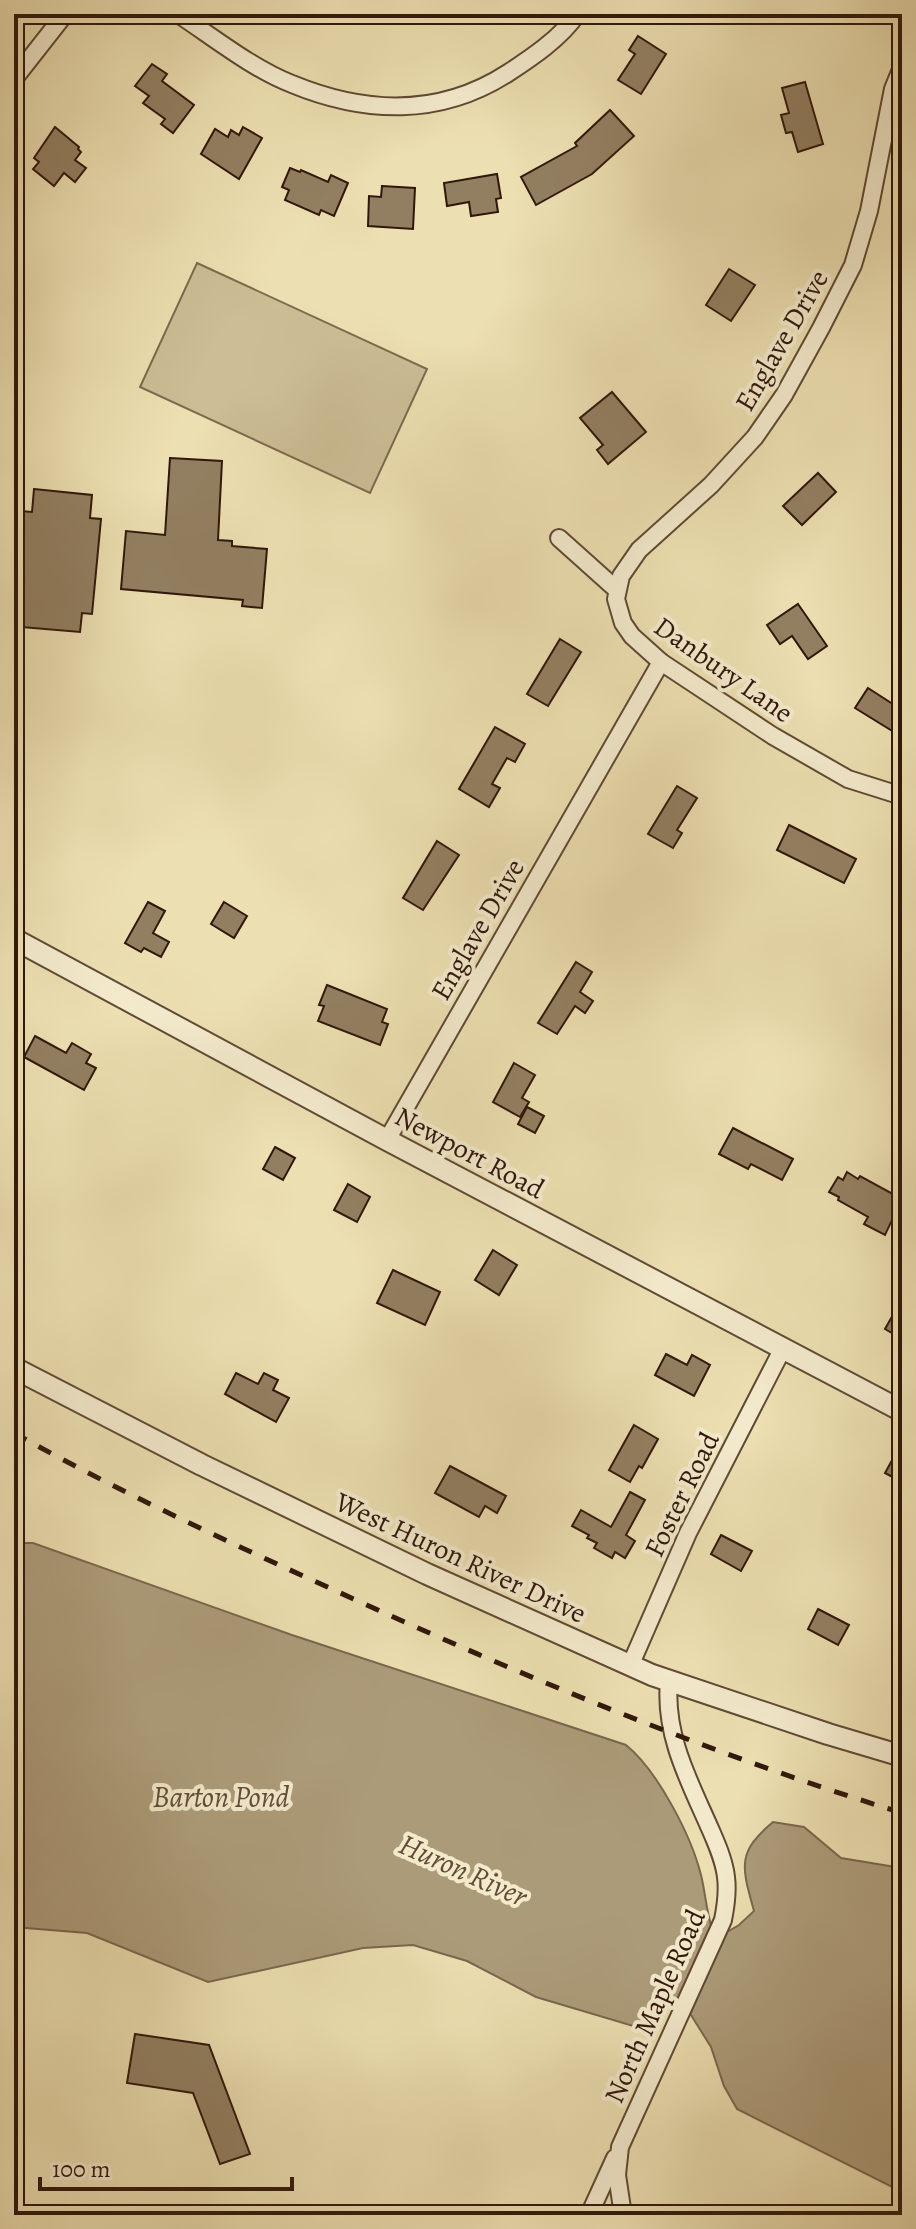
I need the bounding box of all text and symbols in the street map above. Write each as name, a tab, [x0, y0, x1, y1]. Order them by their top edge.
street label: Englave Drive	[726, 263, 838, 418]
street label: Danbury Lane	[646, 608, 801, 732]
street label: Englave Drive	[422, 852, 534, 1007]
street label: Newport Road	[388, 1098, 552, 1209]
street label: Foster Road	[635, 1425, 729, 1563]
street label: West Huron River Drive	[328, 1483, 592, 1633]
water label: Barton Pond	[153, 1777, 290, 1817]
water label: Huron River	[393, 1824, 535, 1917]
street label: North Maple Road	[595, 1903, 715, 2109]
scale bar	[40, 2141, 292, 2191]
text: 100 m	[52, 2153, 111, 2185]

